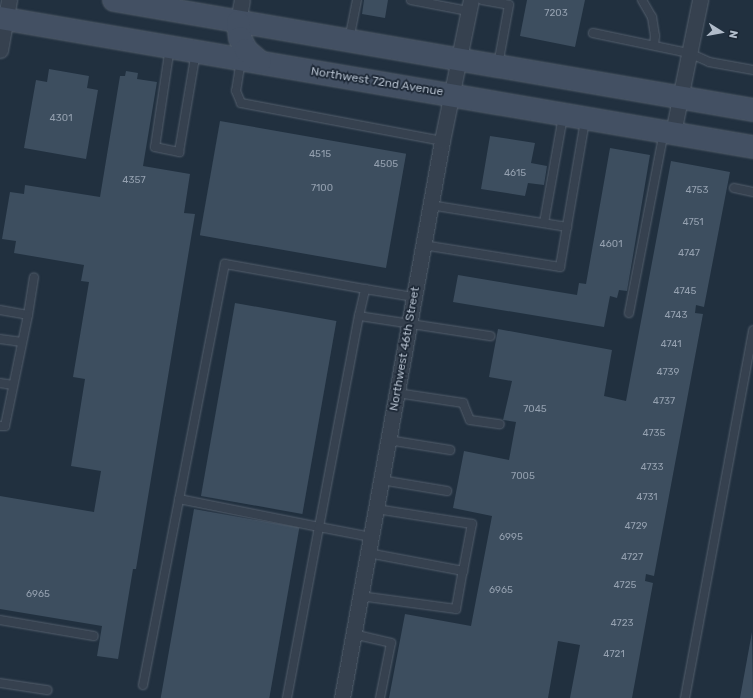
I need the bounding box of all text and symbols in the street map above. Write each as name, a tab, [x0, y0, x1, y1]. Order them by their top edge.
house number: 7203	[544, 8, 568, 20]
north arrow	[701, 12, 741, 52]
text: N	[726, 29, 740, 40]
street label: Northwest 72nd Avenue	[310, 64, 444, 100]
house number: 4301	[50, 113, 72, 125]
house number: 4515	[309, 149, 331, 161]
house number: 4505	[374, 159, 398, 171]
house number: 4615	[504, 168, 526, 180]
house number: 4357	[122, 175, 146, 187]
house number: 7100	[311, 183, 333, 195]
house number: 4753	[685, 185, 709, 197]
house number: 4751	[682, 217, 704, 229]
house number: 4601	[600, 239, 622, 251]
house number: 4747	[678, 248, 700, 260]
street label: Northwest 46th Street	[387, 286, 423, 412]
house number: 4745	[674, 286, 696, 298]
house number: 4743	[664, 310, 688, 322]
house number: 4741	[660, 339, 682, 351]
house number: 4739	[656, 367, 680, 379]
house number: 4737	[653, 396, 675, 408]
house number: 7045	[523, 404, 547, 416]
house number: 4735	[642, 428, 666, 440]
house number: 4733	[640, 462, 664, 474]
house number: 7005	[511, 471, 535, 483]
house number: 4731	[636, 492, 658, 504]
house number: 4729	[625, 521, 647, 533]
house number: 6995	[499, 532, 523, 544]
house number: 4727	[621, 552, 643, 564]
house number: 4725	[614, 580, 636, 592]
house number: 6965	[489, 585, 513, 597]
house number: 6965	[26, 589, 50, 601]
house number: 4723	[610, 618, 634, 630]
house number: 4721	[603, 649, 625, 661]

